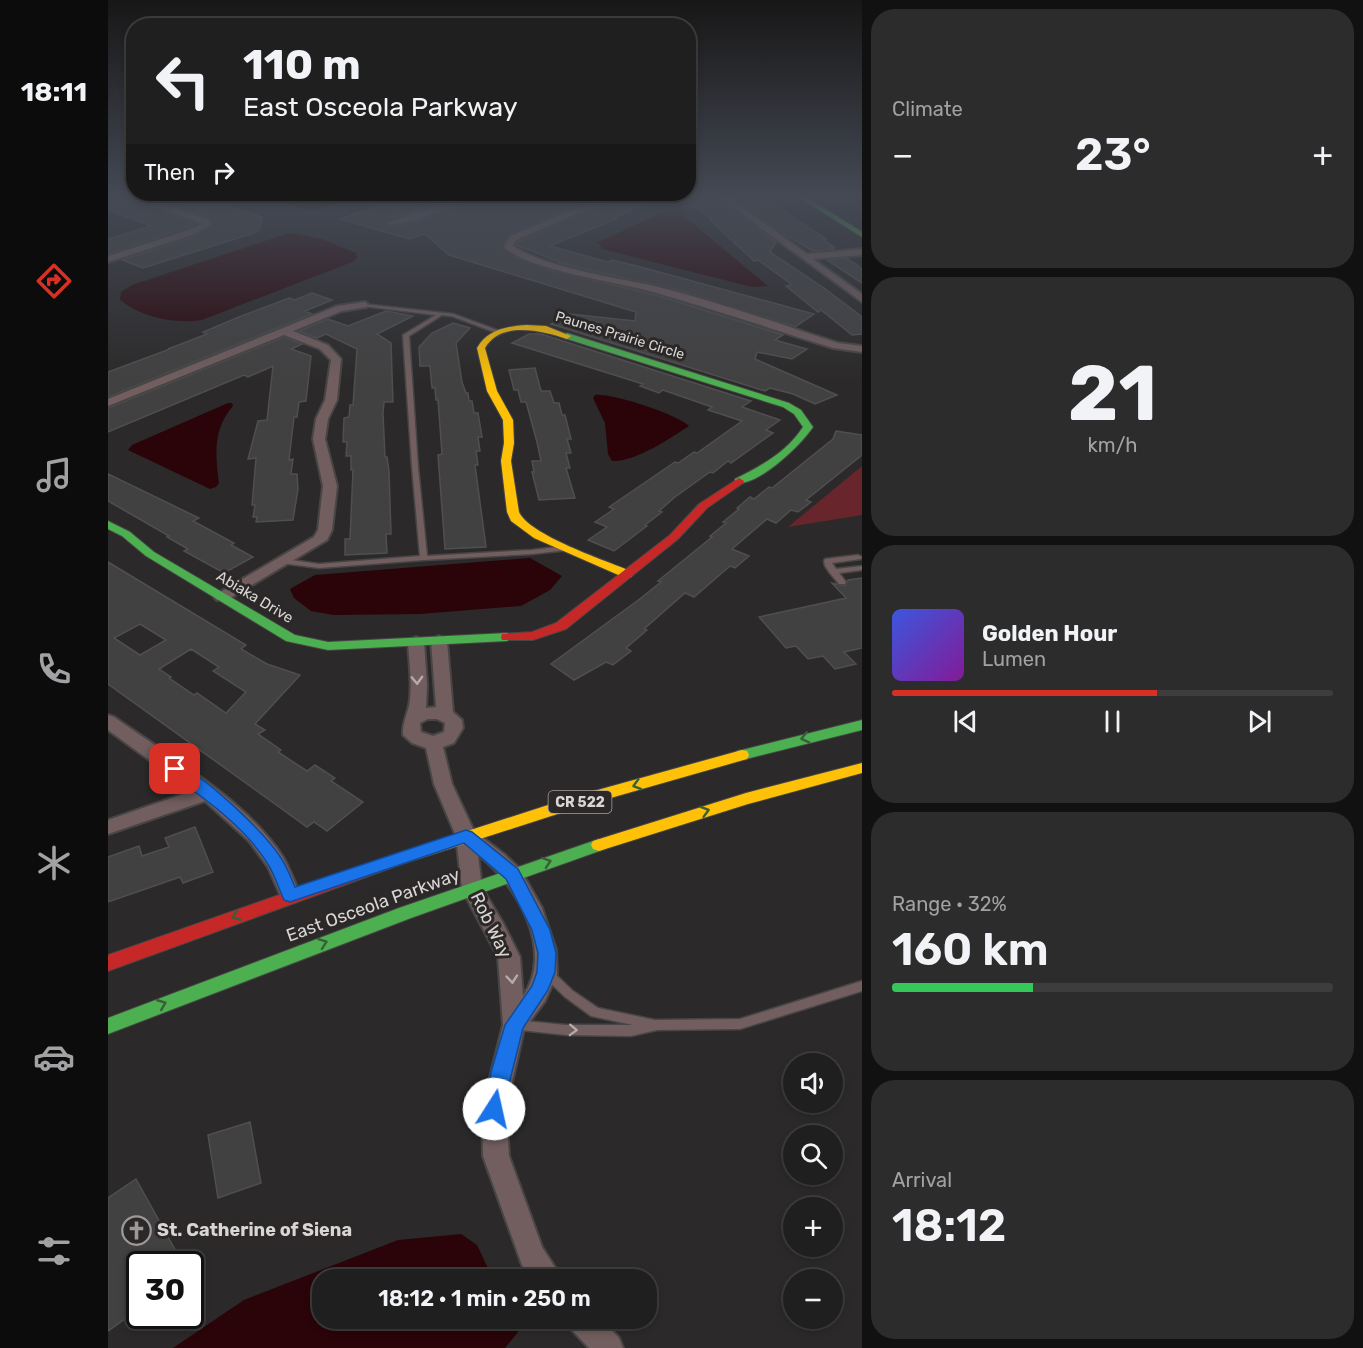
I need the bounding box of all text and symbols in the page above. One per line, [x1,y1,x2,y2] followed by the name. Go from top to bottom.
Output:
[243,40,361,90] text: 110 m
[144,42,222,120] icon: left
[21,76,87,108] text: 18:11
[243,91,518,123] text: East Osceola Parkway
[892,97,963,121] text: Climate
[1075,128,1151,181] text: 23°
[892,135,913,174] text: −
[1312,135,1333,174] text: +
[207,156,240,189] icon: right
[144,159,195,186] text: Then
[33,260,75,302] icon: directions
[553,308,687,363] street label: Paunes Prairie Circle
[1068,347,1157,440] text: 21
[1088,433,1137,457] text: km/h
[33,454,75,496] icon: music
[213,567,297,627] street label: Abiaka Drive
[982,620,1117,647] text: Golden Hour
[982,647,1046,671] text: Lumen
[33,648,75,690] icon: phone
[411,675,424,684] one-way arrow
[949,705,982,738] icon: previous
[1096,705,1129,738] icon: pause
[1243,705,1276,738] icon: next
[800,731,810,744] one-way arrow
[149,743,200,794] pin
[158,752,191,785] icon: arrive
[632,778,643,790] one-way arrow
[548,791,612,813] road number: CR 522
[700,806,710,819] one-way arrow
[33,842,75,884] icon: climate
[541,857,552,870] one-way arrow
[283,863,463,947] street label: East Osceola Parkway
[466,888,516,962] street label: Rob Way
[892,892,1007,916] text: Range · 32%
[231,908,241,921] one-way arrow
[892,923,1049,976] text: 160 km
[317,938,328,950] one-way arrow
[505,975,518,984] one-way arrow
[156,999,167,1011] one-way arrow
[568,1024,577,1036] one-way arrow
[33,1036,75,1078] icon: car
[783,1053,843,1329] map controls
[783,1053,843,1113] button: sound
[462,1077,526,1141] position arrow
[783,1125,843,1185] button: search
[892,1168,952,1192] text: Arrival
[783,1197,843,1257] button: +
[892,1199,1006,1252] text: 18:12
[120,1214,152,1246] church icon: St. Catherine of Siena
[157,1219,352,1241] place label: St. Catherine of Siena
[33,1230,75,1272] icon: filters
[126,1251,204,1329] speed limit sign: 30
[783,1269,843,1329] button: −
[378,1285,591,1312] text: 18:12 · 1 min · 250 m

